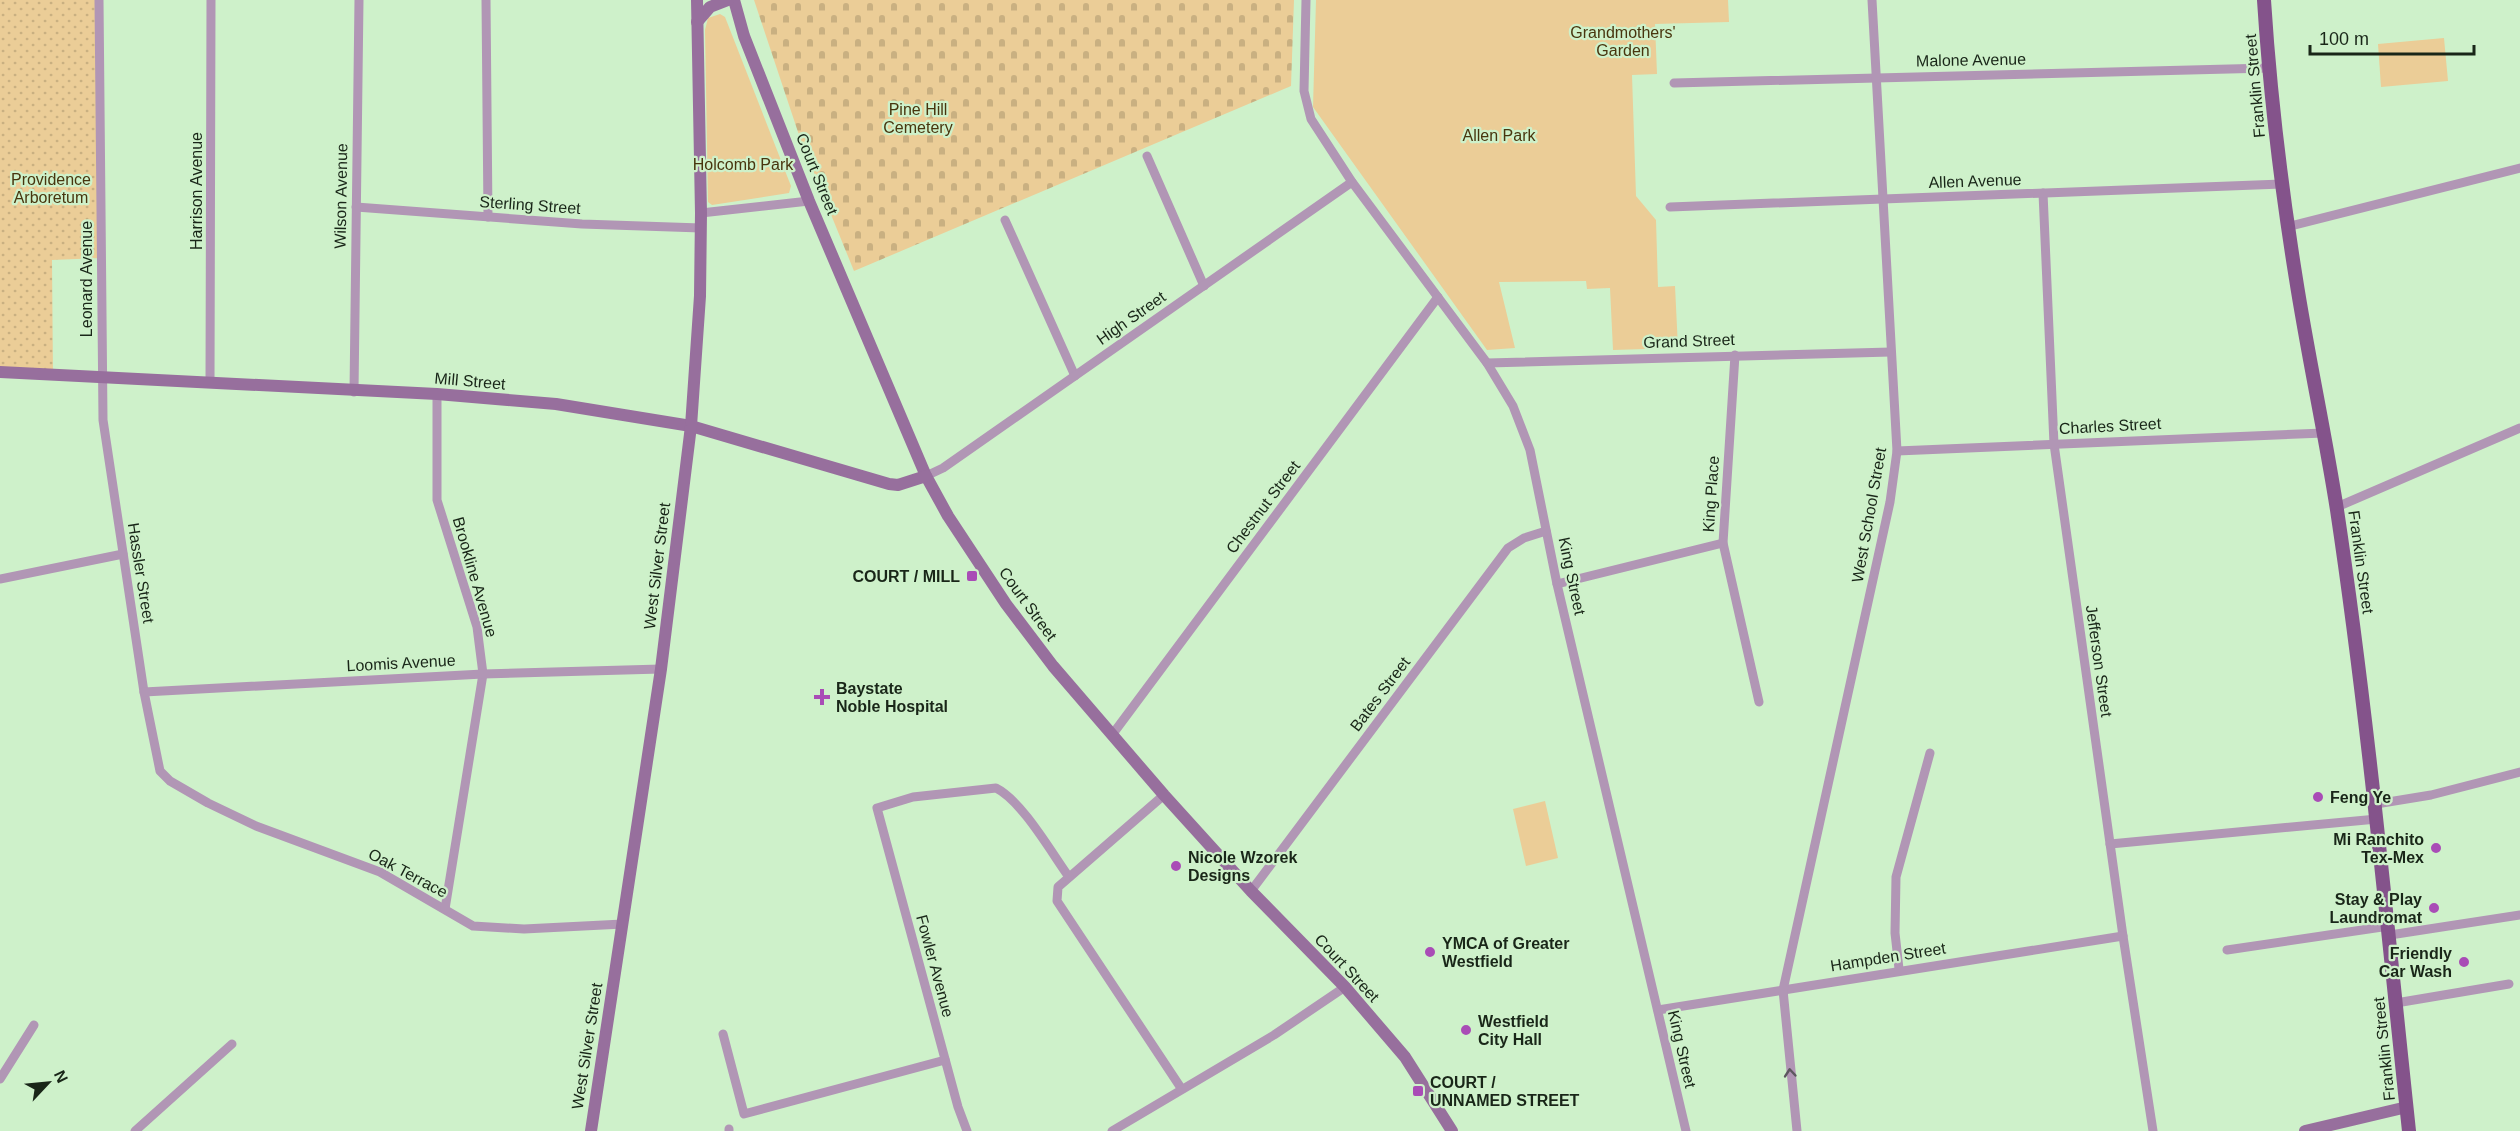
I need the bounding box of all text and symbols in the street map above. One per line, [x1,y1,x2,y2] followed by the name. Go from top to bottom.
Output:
[2310,18,2474,56] scale bar
[1570,24,1676,59] park label: Grandmothers' Garden
[2319,29,2369,49] text: 100 m
[2242,33,2268,139] street label: Franklin Street
[1916,51,2026,69] street label: Malone Avenue
[883,101,953,136] park label: Pine Hill Cemetery
[1463,127,1536,144] park label: Allen Park
[793,131,841,218] street label: Court Street
[188,132,205,250] street label: Harrison Avenue
[332,143,350,249] street label: Wilson Avenue
[693,156,794,173] park label: Holcomb Park
[11,171,91,206] park label: Providence Arboretum
[1928,171,2022,191] street label: Allen Avenue
[479,193,582,217] street label: Sterling Street
[78,221,95,337] street label: Leonard Avenue
[1093,288,1169,348] street label: High Street
[1643,331,1736,351] street label: Grand Street
[434,369,507,393] street label: Mill Street
[2058,415,2162,437] street label: Charles Street
[1849,446,1889,584] street label: West School Street
[1700,455,1722,533] street label: King Place
[1223,457,1304,557] street label: Chestnut Street
[641,501,673,630] street label: West Silver Street
[2345,509,2377,615] street label: Franklin Street
[450,515,500,639] street label: Brookline Avenue
[125,522,157,625] street label: Hassler Street
[1555,536,1589,617] street label: King Street
[996,564,1061,644] street label: Court Street
[852,568,960,585] place label: COURT / MILL
[965,569,979,583] marker: COURT / MILL
[2083,604,2115,719] street label: Jefferson Street
[346,652,456,674] street label: Loomis Avenue
[1347,653,1414,734] street label: Bates Street
[836,680,948,715] place label: Baystate Noble Hospital
[813,688,831,706] marker: Baystate Noble Hospital
[2330,789,2391,806] place label: Feng Ye
[2311,790,2325,804] marker: Feng Ye
[2333,831,2424,866] place label: Mi Ranchito Tex-Mex
[2429,841,2443,855] marker: Mi Ranchito Tex-Mex
[366,845,450,901] street label: Oak Terrace
[1188,849,1297,884] place label: Nicole Wzorek Designs
[1169,859,1183,873] marker: Nicole Wzorek Designs
[2330,891,2423,926] place label: Stay & Play Laundromat
[2427,901,2441,915] marker: Stay & Play Laundromat
[913,913,957,1019] street label: Fowler Avenue
[1311,931,1383,1006] street label: Court Street
[1442,935,1569,970] place label: YMCA of Greater Westfield
[1829,939,1947,975] street label: Hampden Street
[1423,945,1437,959] marker: YMCA of Greater Westfield
[2379,945,2452,980] place label: Friendly Car Wash
[2457,955,2471,969] marker: Friendly Car Wash
[569,981,605,1110] street label: West Silver Street
[2370,996,2398,1102] street label: Franklin Street
[1665,1009,1699,1090] street label: King Street
[1478,1013,1549,1048] place label: Westfield City Hall
[1459,1023,1473,1037] marker: Westfield City Hall
[18,1053,78,1113] north arrow
[51,1068,71,1086] text: N
[1784,1068,1797,1077] one-way arrow
[1430,1074,1580,1109] place label: COURT / UNNAMED STREET
[1411,1084,1425,1098] marker: COURT / UNNAMED STREET

